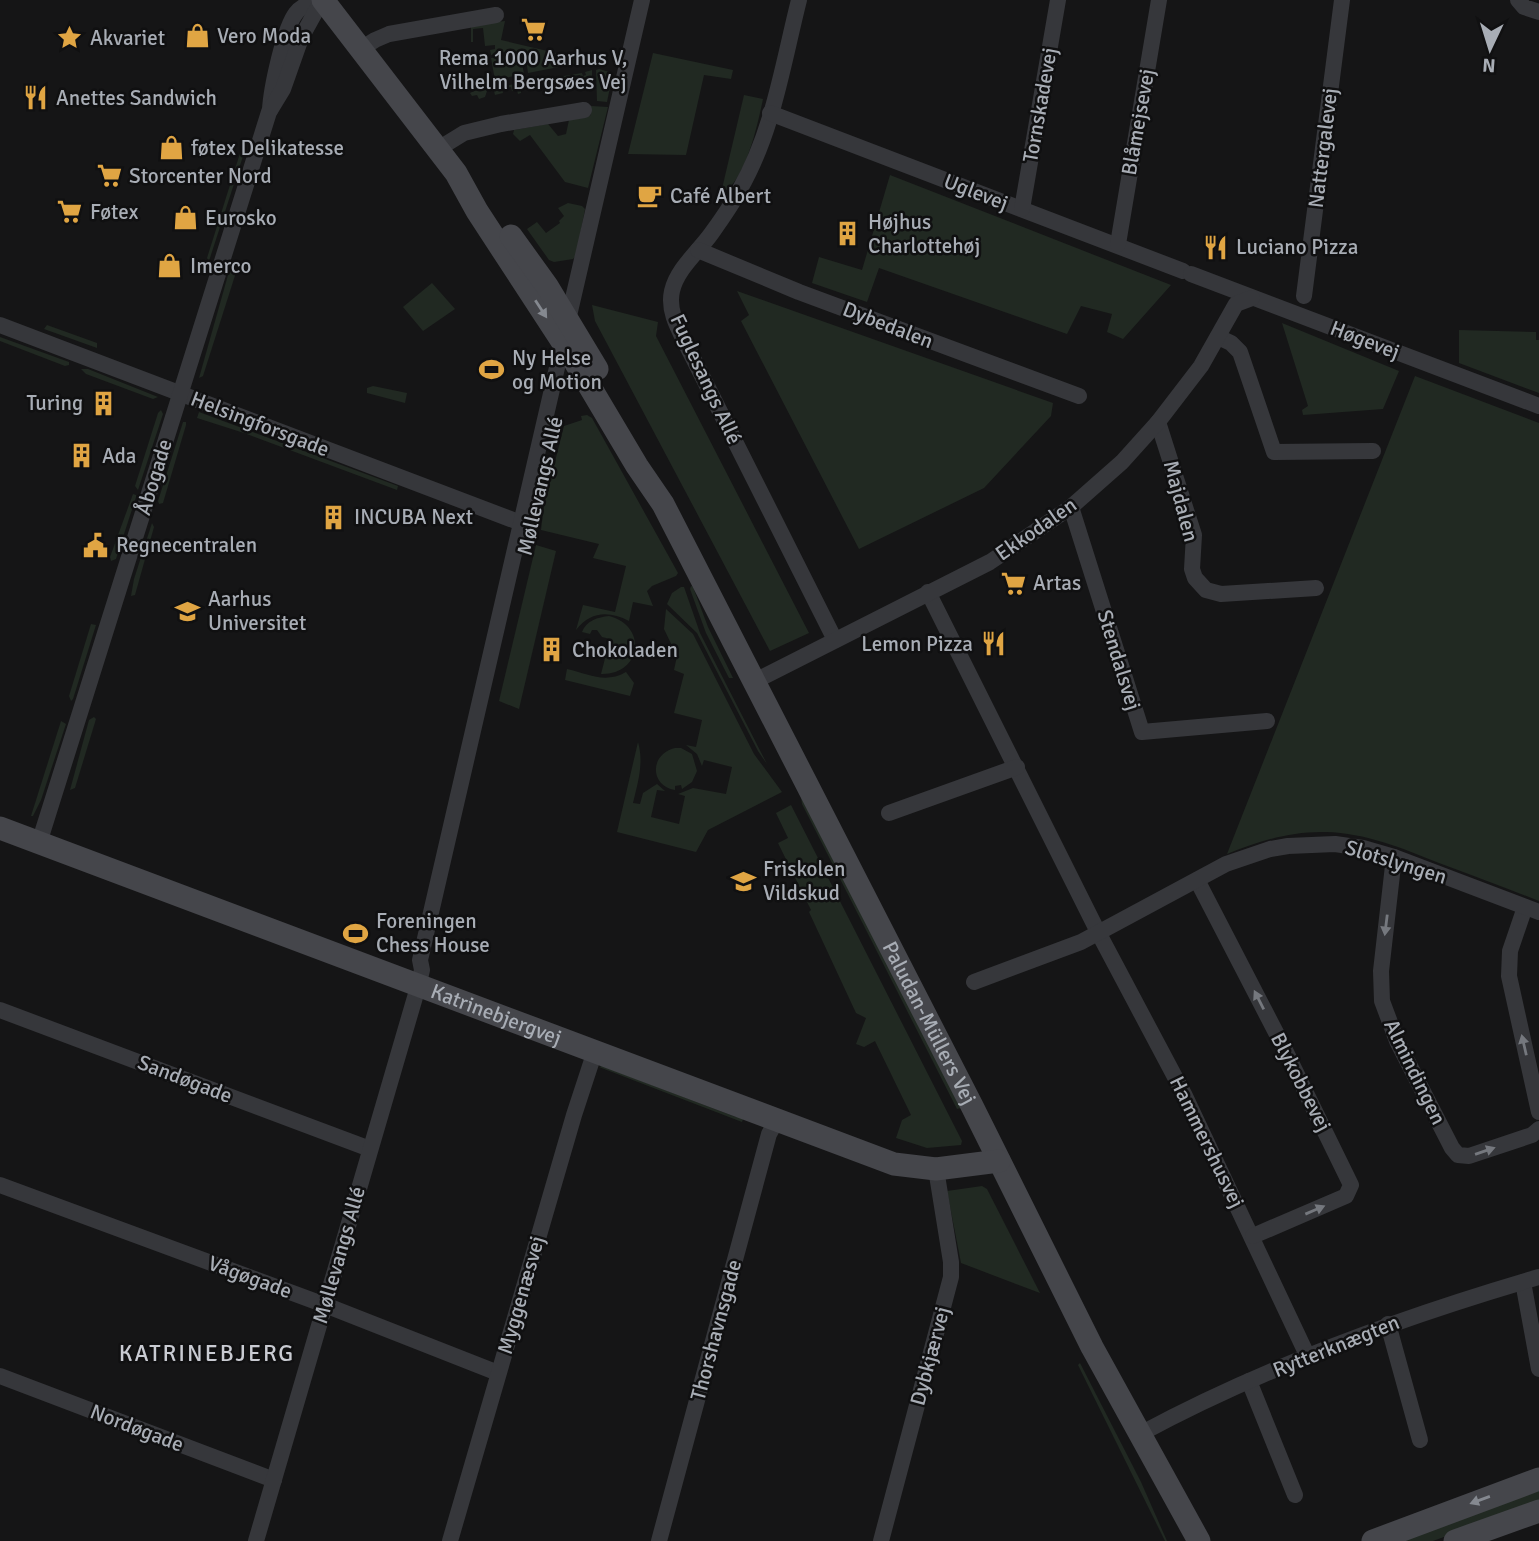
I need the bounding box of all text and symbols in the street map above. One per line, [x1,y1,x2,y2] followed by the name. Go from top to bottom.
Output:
[1455,14,1525,84] north arrow
[519,15,547,43] supermarket icon: Rema 1000 Aarhus V, Vilhelm Bergsøes Vej
[183,22,211,50] shop icon: Vero Moda
[217,23,311,49] place label: Vero Moda
[56,24,84,52] place icon: Akvariet
[90,25,165,51] place label: Akvariet
[439,45,627,95] place label: Rema 1000 Aarhus V, Vilhelm Bergsøes Vej
[1017,46,1063,164] street label: Tornskadevej
[1481,53,1496,77] text: N
[1116,67,1160,177] street label: Blåmejsevej
[22,84,50,112] restaurant icon: Anettes Sandwich
[56,85,217,111] place label: Anettes Sandwich
[1303,86,1343,210] street label: Nattergalevej
[157,134,185,162] shop icon: føtex Delikatesse
[191,135,344,161] place label: føtex Delikatesse
[95,162,123,190] supermarket icon: Storcenter Nord
[129,163,272,189] place label: Storcenter Nord
[940,168,1012,216] street label: Uglevej
[636,182,664,210] cafe icon: Café Albert
[670,183,771,209] place label: Café Albert
[56,198,84,226] supermarket icon: Føtex
[90,199,139,225] place label: Føtex
[171,204,199,232] shop icon: Eurosko
[205,205,277,231] place label: Eurosko
[868,209,980,259] place label: Højhus Charlottehøj
[834,220,862,248] building icon: Højhus Charlottehøj
[1202,233,1230,261] restaurant icon: Luciano Pizza
[1236,234,1358,260] place label: Luciano Pizza
[156,252,184,280] shop icon: Imerco
[190,253,251,279] place label: Imerco
[839,296,937,354] street label: Dybedalen
[535,299,548,319] one-way arrow
[664,310,748,448] street label: Fuglesangs Allé
[1327,315,1403,365] street label: Høgevej
[512,345,602,395] place label: Ny Helse og Motion
[478,356,506,384] sports icon: Ny Helse og Motion
[187,386,333,462] street label: Helsingforsgade
[89,389,117,417] building icon: Turing
[27,390,83,416] place label: Turing
[511,414,569,558] street label: Møllevangs Allé
[129,436,178,518] street label: Åbogade
[68,442,96,470] building icon: Ada
[102,443,136,469] place label: Ada
[1158,457,1204,545] street label: Majdalen
[990,492,1082,566] street label: Ekkodalen
[320,503,348,531] building icon: INCUBA Next
[354,504,473,530] place label: INCUBA Next
[82,531,110,559] public building icon: Regnecentralen
[116,532,257,558] place label: Regnecentralen
[999,569,1027,597] supermarket icon: Artas
[1033,570,1081,596] place label: Artas
[208,586,306,636] place label: Aarhus Universitet
[174,597,202,625] school or university icon: Aarhus Universitet
[1091,607,1147,713] street label: Stendalsvej
[979,630,1007,658] restaurant icon: Lemon Pizza
[861,631,973,657] place label: Lemon Pizza
[538,636,566,664] building icon: Chokoladen
[572,637,678,663] place label: Chokoladen
[1342,834,1450,890] street label: Slotslyngen
[763,856,845,906] place label: Friskolen Vildskud
[729,867,757,895] school or university icon: Friskolen Vildskud
[376,908,490,958] place label: Foreningen Chess House
[1380,914,1391,936] one-way arrow
[342,919,370,947] sports icon: Foreningen Chess House
[877,937,982,1109] street label: Paludan-Müllers Vej
[427,978,565,1051] street label: Katrinebjergvej
[1253,990,1265,1010] one-way arrow
[1378,1015,1452,1129] street label: Almindingen
[1265,1028,1337,1136] street label: Blykobbevej
[1518,1034,1529,1056] one-way arrow
[134,1049,236,1109] street label: Sandøgade
[1164,1072,1250,1212] street label: Hammershusvej
[1475,1145,1496,1156] one-way arrow
[307,1183,371,1327] street label: Møllevangs Allé
[1305,1204,1326,1215] one-way arrow
[492,1233,550,1357] street label: Myggenæsvej
[205,1250,295,1304] street label: Vågøgade
[685,1257,747,1403] street label: Thorshavnsgade
[904,1304,956,1408] street label: Dybkjærvej
[1269,1309,1403,1383] street label: Rytterknægten
[119,1339,295,1368] district label: KATRINEBJERG
[87,1398,187,1458] street label: Nordøgade
[1469,1495,1490,1506] one-way arrow

